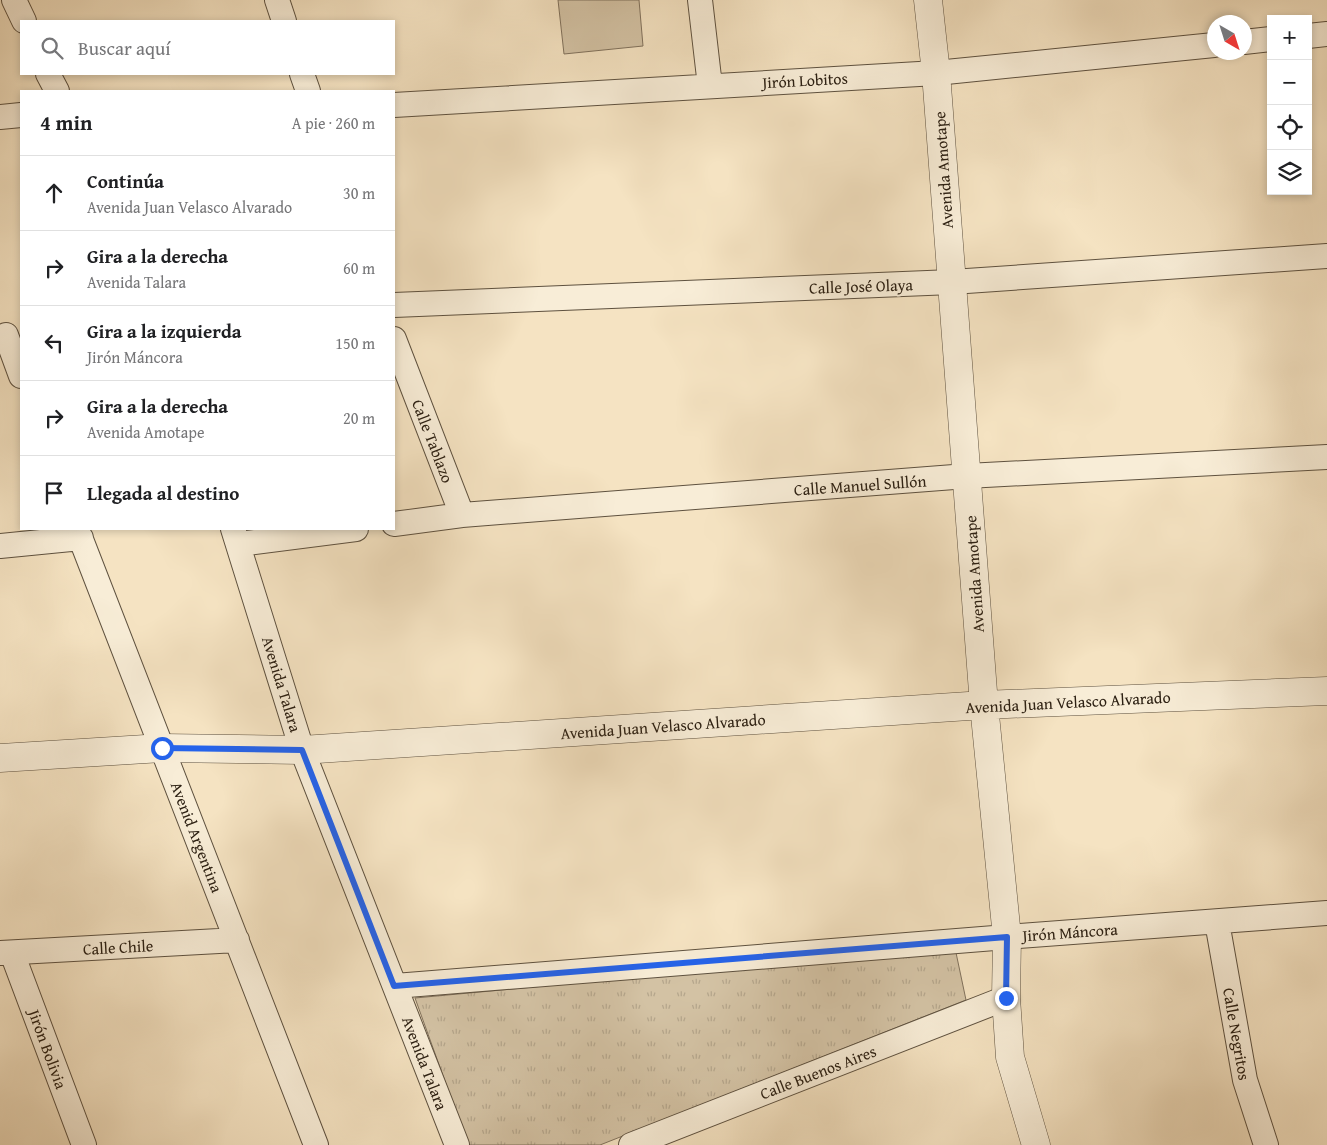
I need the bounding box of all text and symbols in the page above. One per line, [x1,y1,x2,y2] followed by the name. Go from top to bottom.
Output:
[1207,15,1252,60] north arrow
[1267,15,1312,195] map controls
[1267,15,1312,60] button: +
[20,20,395,75] search box
[38,34,66,62] icon: search
[78,34,171,62] text: Buscar aquí
[1267,60,1312,105] button: −
[760,66,848,94] street label: Jirón Lobitos
[1267,105,1312,150] button: locate
[40,107,92,138] text: 4 min
[292,111,375,135] text: A pie · 260 m
[927,111,959,229] street label: Avenida Amotape
[1267,150,1312,195] button: layers
[87,167,164,195] text: Continúa
[40,179,68,207] icon: ahead
[343,181,375,205] text: 30 m
[87,195,292,219] text: Avenida Juan Velasco Alvarado
[87,242,228,270] text: Gira a la derecha
[40,254,68,282] icon: right
[343,256,375,280] text: 60 m
[87,270,186,294] text: Avenida Talara
[809,272,914,300] street label: Calle José Olaya
[87,317,242,345] text: Gira a la izquierda
[40,329,68,357] icon: left
[335,331,375,355] text: 150 m
[87,345,183,369] text: Jirón Máncora
[87,392,228,420] text: Gira a la derecha
[406,396,460,486] street label: Calle Tablazo
[40,404,68,432] icon: right
[343,406,375,430] text: 20 m
[87,420,204,444] text: Avenida Amotape
[793,468,927,502] street label: Calle Manuel Sullón
[40,479,68,507] icon: arrive
[87,479,239,507] text: Llegada al destino
[958,515,990,633] street label: Avenida Amotape
[256,633,308,735] street label: Avenida Talara
[965,685,1171,719] street label: Avenida Juan Velasco Alvarado
[560,707,766,745] street label: Avenida Juan Velasco Alvarado
[151,737,174,760] route start
[165,778,229,896] street label: Avenid Argentina
[1019,917,1119,947] street label: Jirón Máncora
[82,933,154,961] street label: Calle Chile
[1217,986,1257,1082] street label: Calle Negritos
[995,987,1018,1010] route end
[22,1004,74,1093] street label: Jirón Bolivia
[396,1012,454,1114] street label: Avenida Talara
[756,1039,880,1105] street label: Calle Buenos Aires

